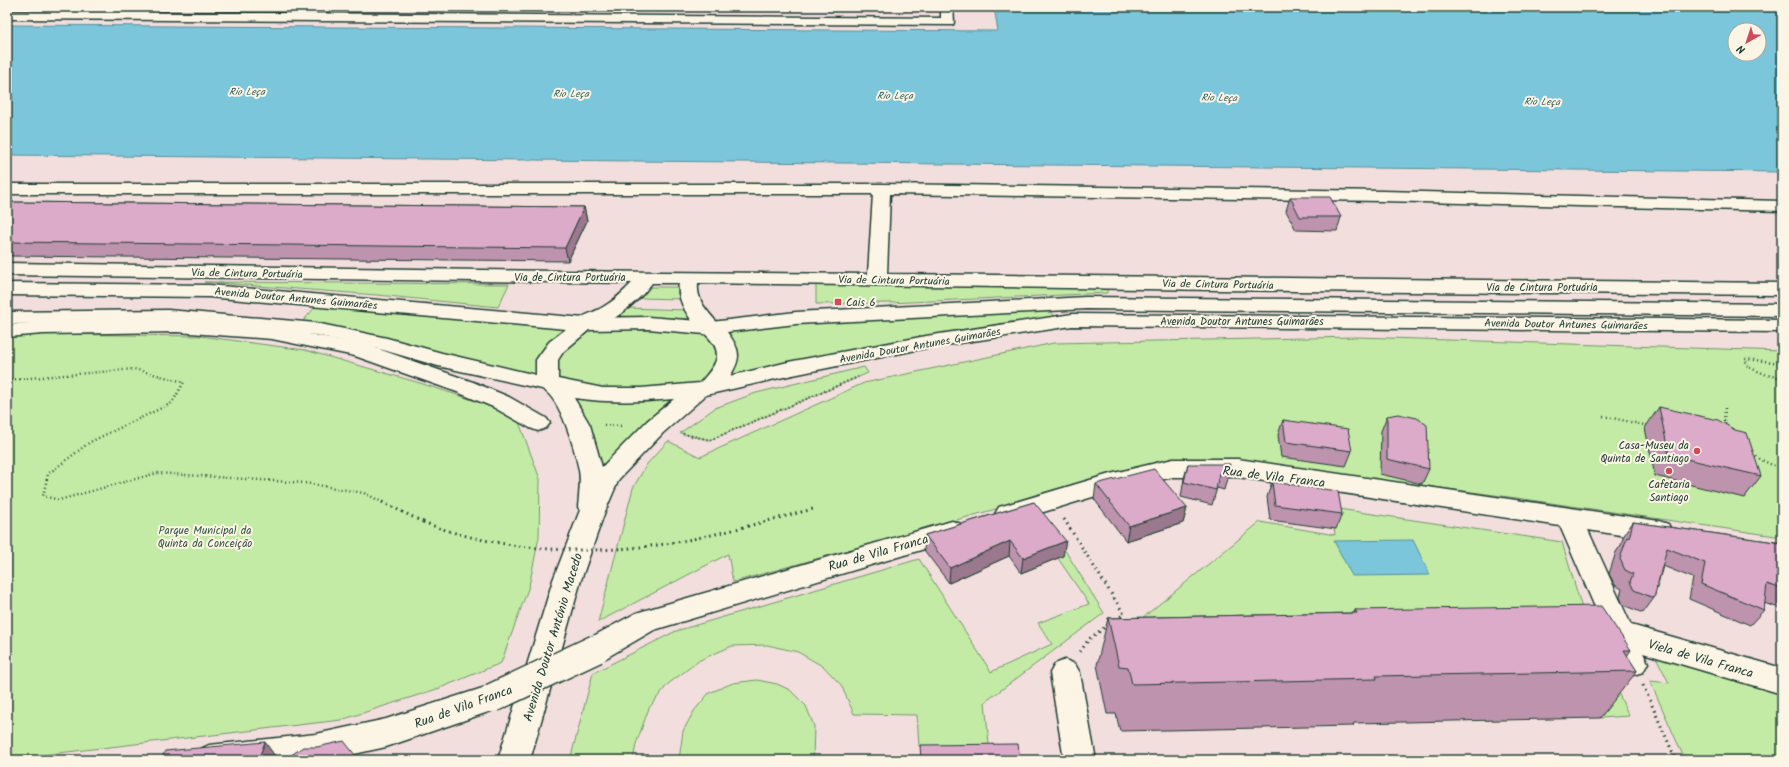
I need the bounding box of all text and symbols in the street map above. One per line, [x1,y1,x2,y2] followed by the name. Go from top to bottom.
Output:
[1727,22,1767,62] north arrow
[1733,40,1750,58] text: N
[229,84,266,100] water label: Rio Leça
[553,86,590,102] water label: Rio Leça
[877,88,914,104] water label: Rio Leça
[1201,90,1238,106] water label: Rio Leça
[1524,94,1561,110] water label: Rio Leça
[191,264,303,284] street label: Via de Cintura Portuária
[514,269,626,287] street label: Via de Cintura Portuária
[838,271,950,291] street label: Via de Cintura Portuária
[1162,275,1274,295] street label: Via de Cintura Portuária
[1486,279,1598,297] street label: Via de Cintura Portuária
[214,283,378,315] street label: Avenida Doutor Antunes Guimarães
[846,294,876,312] place label: Cais 6
[833,297,843,307] marker: Cais 6
[1160,313,1324,331] street label: Avenida Doutor Antunes Guimarães
[1484,315,1648,335] street label: Avenida Doutor Antunes Guimarães
[838,323,1003,369] street label: Avenida Doutor Antunes Guimarães
[1600,437,1689,468] place label: Casa-Museu da Quinta de Santiago
[1692,446,1702,456] marker: Casa-Museu da Quinta de Santiago
[1221,461,1326,494] street label: Rua de Vila Franca
[1664,466,1674,476] marker: Cafetaria Santiago
[1648,476,1690,507] place label: Cafetaria Santiago
[158,522,252,553] park label: Parque Municipal da Quinta da Conceição
[826,529,931,578] street label: Rua de Vila Franca
[518,550,589,724] street label: Avenida Doutor António Macedo
[1646,634,1756,684] street label: Viela de Vila Franca
[411,680,516,735] street label: Rua de Vila Franca

